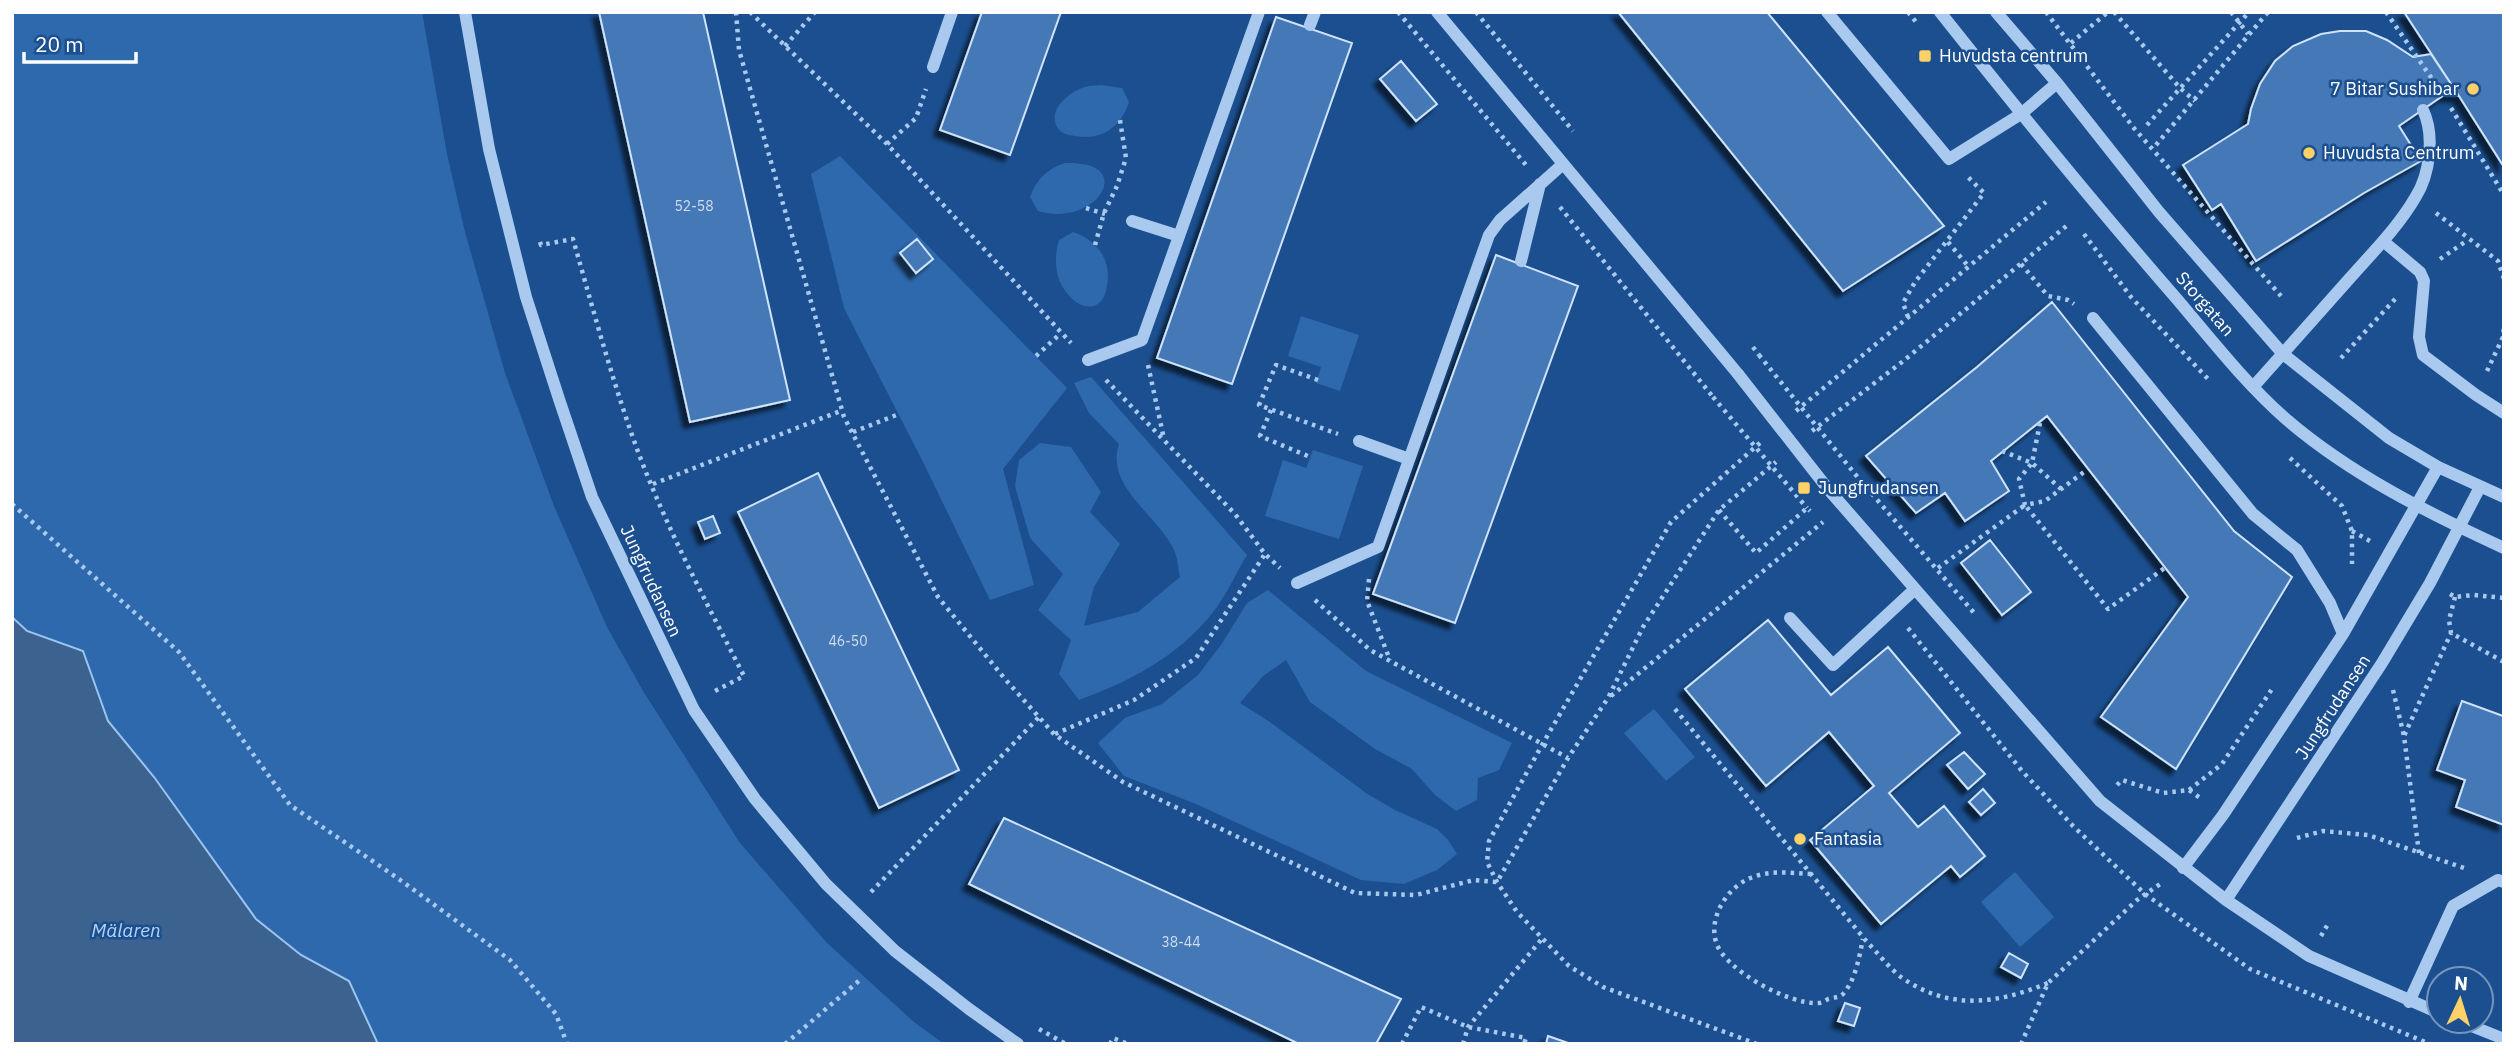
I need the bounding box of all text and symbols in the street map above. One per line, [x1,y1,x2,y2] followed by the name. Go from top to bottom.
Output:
[24,21,136,65] scale bar
[35,30,84,58] text: 20 m
[1939,44,2088,67] place label: Huvudsta centrum
[1917,48,1933,64] marker: Huvudsta centrum
[2330,77,2459,100] place label: 7 Bitar Sushibar
[2465,81,2481,97] marker: 7 Bitar Sushibar
[2323,141,2474,164] place label: Huvudsta Centrum
[2301,145,2317,161] marker: Huvudsta Centrum
[674,197,714,215] house number: 52-58
[2171,267,2240,341] street label: Storgatan
[1818,476,1939,499] place label: Jungfrudansen
[1796,480,1812,496] marker: Jungfrudansen
[615,521,687,640] street label: Jungfrudansen
[828,632,868,650] house number: 46-50
[2290,650,2375,764] street label: Jungfrudansen
[1814,827,1882,850] place label: Fantasia
[1792,831,1808,847] marker: Fantasia
[91,918,161,942] water label: Mälaren
[1161,933,1201,951] house number: 38-44
[2425,965,2495,1035] north arrow
[2453,971,2469,995] text: N

